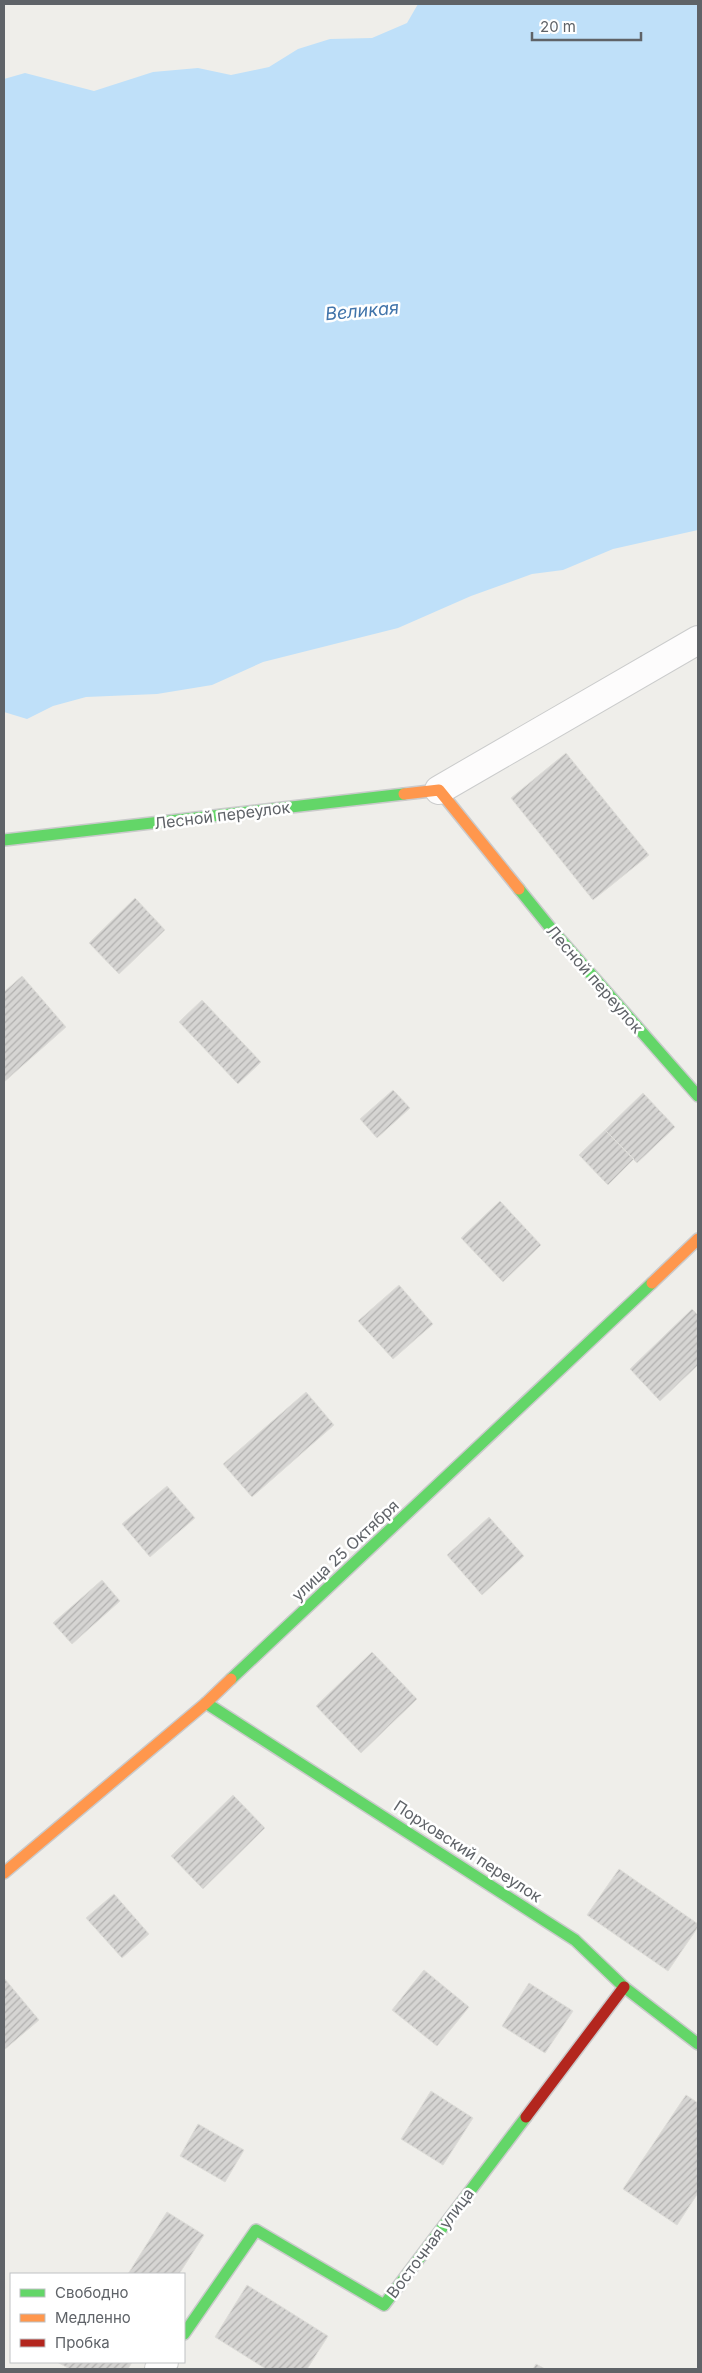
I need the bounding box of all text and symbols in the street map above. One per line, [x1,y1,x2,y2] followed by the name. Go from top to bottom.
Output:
[532,10,641,42] scale bar
[540,17,576,36] text: 20 m
[324,297,400,324] water label: Великая
[153,797,291,833] street label: Лесной переулок
[543,921,648,1037] street label: Лесной переулок
[287,1495,403,1605] street label: улица 25 Октября
[390,1796,546,1907] street label: Порховский переулок
[382,2184,478,2302] street label: Восточная улица
[10,2273,185,2363] legend
[55,2283,129,2302] text: Свободно
[55,2308,131,2327] text: Медленно
[55,2333,110,2352] text: Пробка

